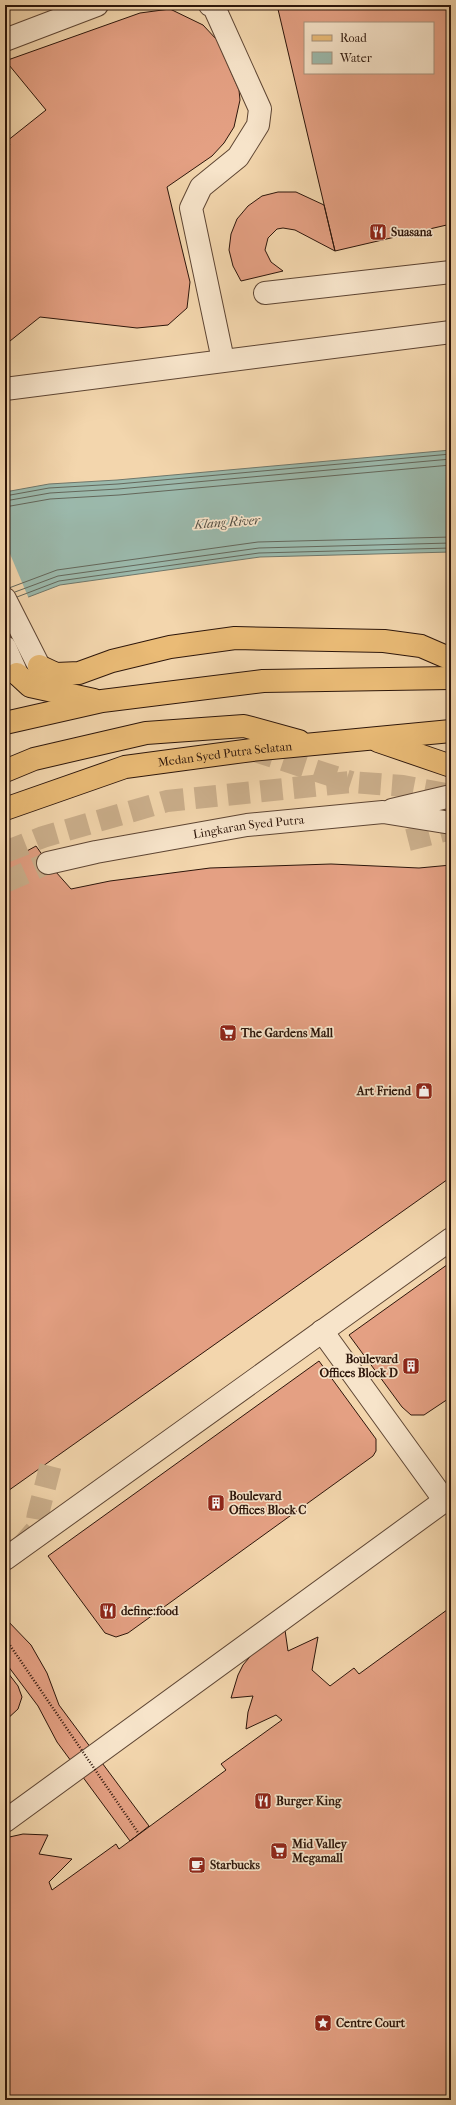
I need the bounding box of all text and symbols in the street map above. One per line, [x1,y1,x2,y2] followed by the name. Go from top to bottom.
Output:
[304,22,434,74] legend
[340,31,367,45] text: Road
[339,51,373,65] text: Water
[368,222,388,242] restaurant icon: Suasana
[391,225,432,239] place label: Suasana
[193,512,262,532] water label: Klang River
[157,739,293,770] street label: Medan Syed Putra Selatan
[192,813,305,842] street label: Lingkaran Syed Putra
[218,1023,238,1043] supermarket icon: The Gardens Mall
[240,1026,334,1040] place label: The Gardens Mall
[414,1081,434,1101] shop icon: Art Friend
[356,1084,411,1098] place label: Art Friend
[319,1352,398,1380] place label: Boulevard Offices Block D
[401,1356,421,1376] building icon: Boulevard Offices Block D
[229,1489,306,1517] place label: Boulevard Offices Block C
[206,1493,226,1513] building icon: Boulevard Offices Block C
[98,1601,118,1621] restaurant icon: define:food
[121,1604,179,1618] place label: define:food
[253,1791,273,1811] restaurant icon: Burger King
[276,1794,342,1809] place label: Burger King
[291,1837,347,1866] place label: Mid Valley Megamall
[269,1841,289,1861] supermarket icon: Mid Valley Megamall
[187,1855,207,1875] cafe icon: Starbucks
[210,1858,260,1872] place label: Starbucks
[313,2013,333,2033] place icon: Centre Court
[336,2016,406,2030] place label: Centre Court

